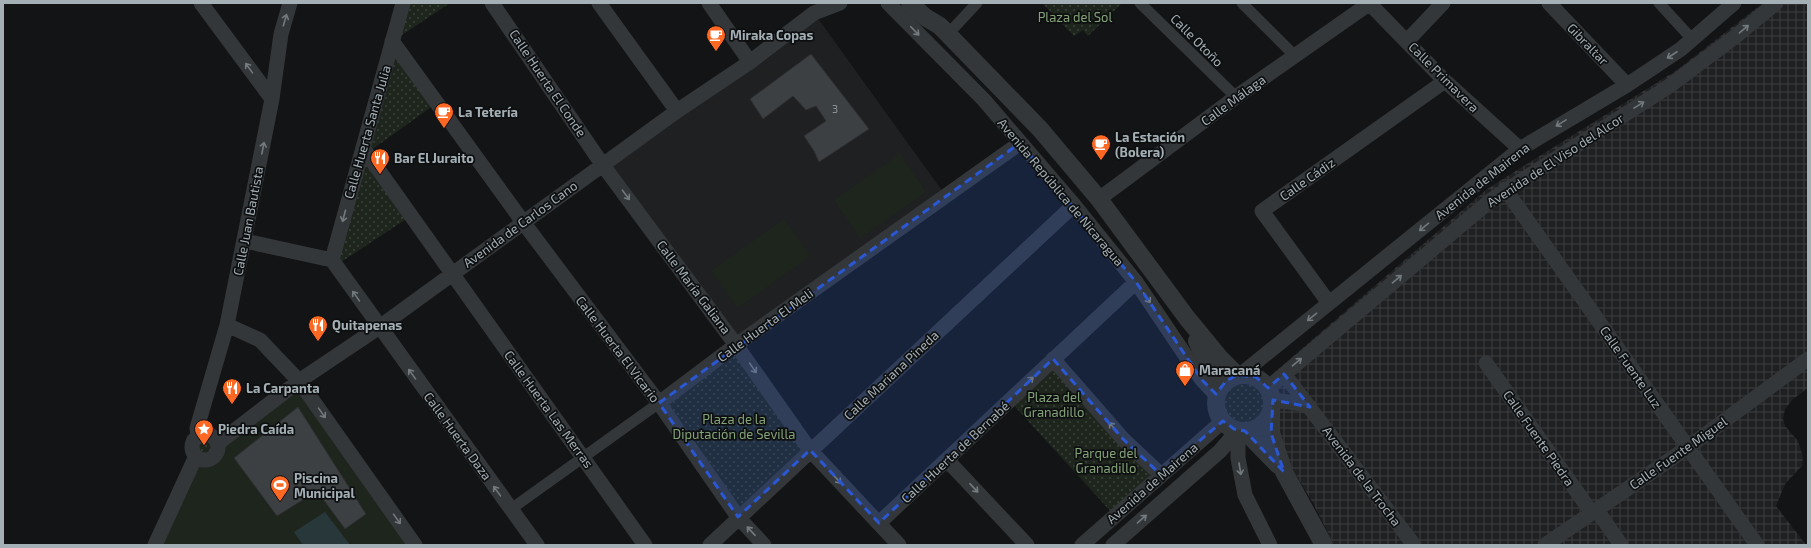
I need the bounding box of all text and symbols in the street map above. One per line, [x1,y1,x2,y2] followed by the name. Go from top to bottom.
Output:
[1038,9,1113,25] park label: Plaza del Sol
[1167,10,1227,70] street label: Calle Otoño
[282,14,289,27] one-way arrow
[1564,20,1612,68] street label: Gibraltar
[705,24,727,52] cafe icon: Miraka Copas
[1739,25,1749,34] one-way arrow
[506,26,590,140] street label: Calle Huerta El Conde
[910,26,920,36] one-way arrow
[730,27,813,43] place label: Miraka Copas
[1405,38,1483,116] street label: Calle Primavera
[1667,51,1678,59] one-way arrow
[245,62,253,73] one-way arrow
[340,63,394,201] street label: Calle Huerta Santa Julia
[1198,71,1268,129] street label: Calle Málaga
[433,101,455,129] cafe icon: La Tetería
[1633,101,1645,109] one-way arrow
[832,102,838,115] house number: 3
[458,104,518,120] place label: La Tetería
[1484,110,1626,210] street label: Avenida de El Viso del Alcor
[994,115,1128,269] street label: Avenida República de Nicaragua
[1555,120,1567,128] one-way arrow
[1115,129,1185,160] place label: La Estación (Bolera)
[1090,133,1112,161] cafe icon: La Estación (Bolera)
[1431,139,1533,223] street label: Avenida de Mairena
[259,142,267,155] one-way arrow
[369,147,391,175] restaurant icon: Bar El Juraito
[394,150,474,166] place label: Bar El Juraito
[1276,154,1338,204] street label: Calle Cádiz
[230,165,266,277] street label: Calle Juan Bautista
[460,177,580,271] street label: Avenida de Carlos Cano
[622,190,630,201] one-way arrow
[340,209,347,222] one-way arrow
[1419,222,1430,231] one-way arrow
[653,237,735,337] street label: Calle María Galiana
[1392,274,1402,283] one-way arrow
[714,285,816,365] street label: Calle Huerta El Meli
[352,291,360,302] one-way arrow
[1143,292,1151,303] one-way arrow
[573,293,663,405] street label: Calle Huerta El Vicario
[1307,313,1318,321] one-way arrow
[307,314,329,342] restaurant icon: Quitapenas
[332,317,402,334] place label: Quitapenas
[1597,323,1665,411] street label: Calle Fuente Luz
[840,327,942,423] street label: Calle Mariana Pineda
[501,347,597,471] street label: Calle Huerta Las Merras
[1292,358,1303,367] one-way arrow
[1174,359,1196,387] shop icon: Maracaná
[749,362,757,373] one-way arrow
[1199,362,1260,378] place label: Maracaná
[408,369,417,380] one-way arrow
[221,377,243,405] restaurant icon: La Carpanta
[1024,377,1035,386] one-way arrow
[246,380,320,396] place label: La Carpanta
[1500,387,1578,489] street label: Calle Fuente Piedra
[421,389,495,483] street label: Calle Huerta Daza
[1024,389,1084,420] park label: Plaza del Granadillo
[898,398,1012,506] street label: Calle Huerta de Bernabé
[317,408,326,419] one-way arrow
[673,411,795,442] park label: Plaza de la Diputación de Sevilla
[1626,413,1730,493] street label: Calle Fuente Miguel
[193,418,215,446] place icon: Piedra Caída
[218,421,294,437] place label: Piedra Caída
[1108,422,1117,433] one-way arrow
[1319,423,1405,529] street label: Avenida de la Trocha
[1103,439,1201,527] street label: Avenida de Mairena
[1075,445,1138,476] park label: Parque del Granadillo
[1236,462,1244,475] one-way arrow
[294,470,355,501] place label: Piscina Municipal
[269,474,291,502] sports icon: Piscina Municipal
[832,474,842,484] one-way arrow
[969,483,978,493] one-way arrow
[493,485,501,496] one-way arrow
[393,514,401,525] one-way arrow
[1137,515,1147,524] one-way arrow
[746,526,756,536] one-way arrow

